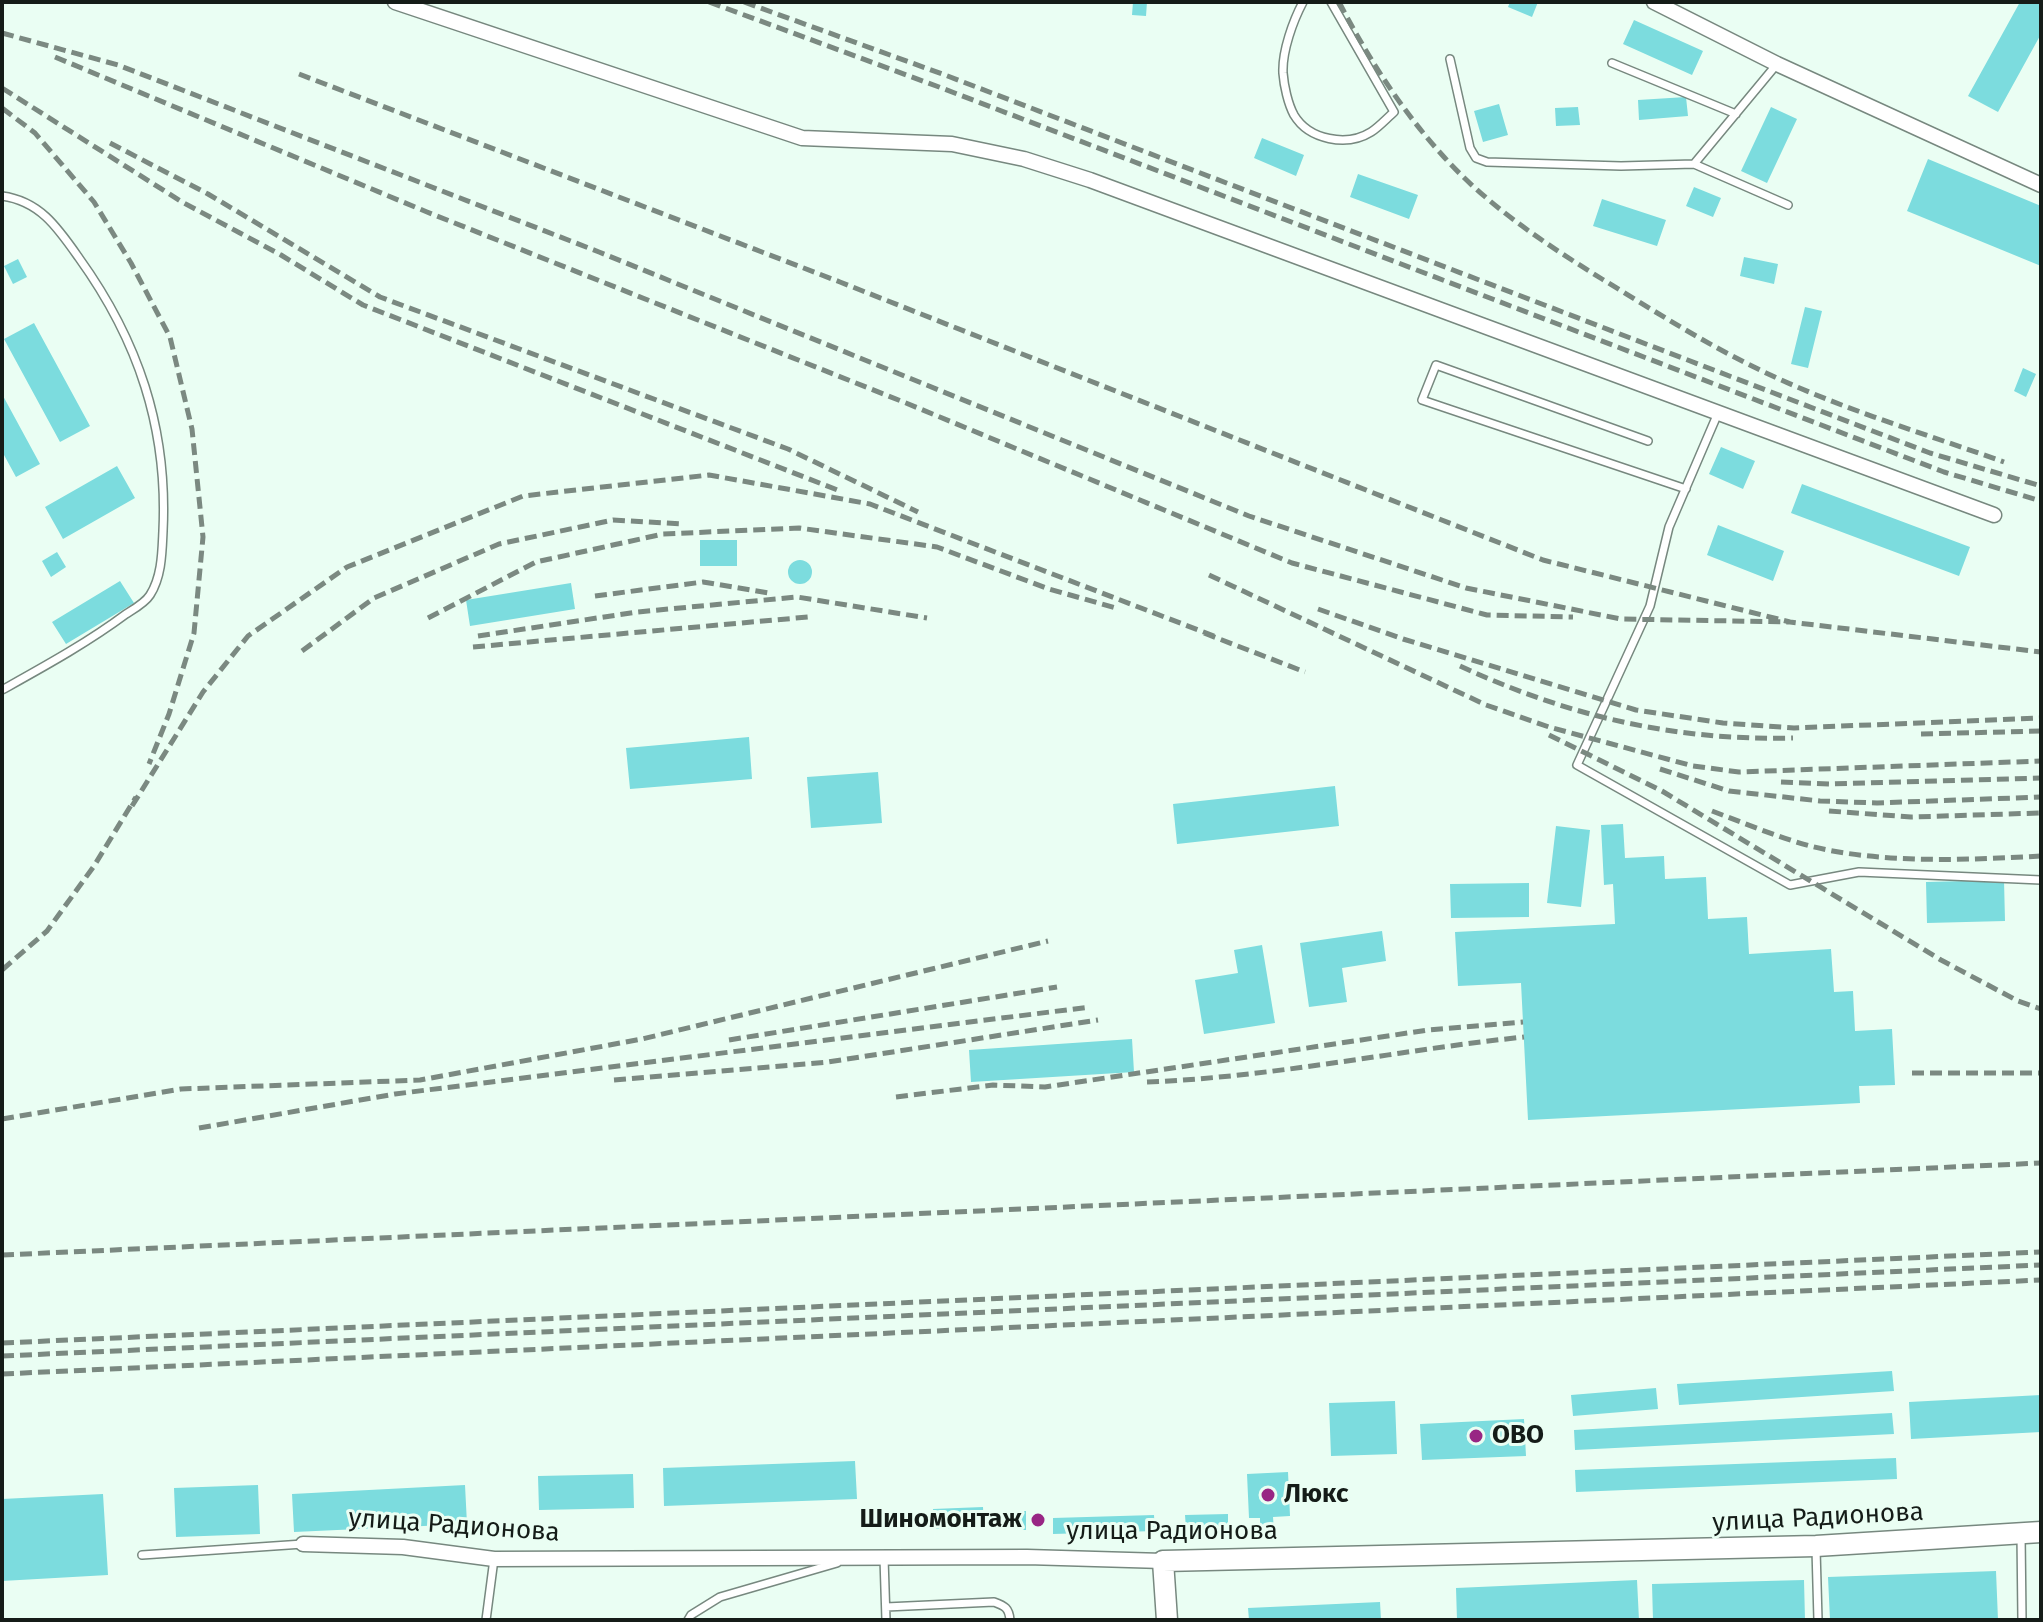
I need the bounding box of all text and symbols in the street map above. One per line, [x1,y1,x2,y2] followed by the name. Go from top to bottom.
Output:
[1492,1420,1544,1452] place label: OBO
[1467,1427,1485,1445] marker: OBO
[1284,1479,1348,1511] place label: Люкс
[1259,1486,1277,1504] marker: Люкс
[1712,1497,1924,1539] street label: улица Радионова
[347,1503,561,1549] street label: улица Радионова
[860,1504,1022,1536] place label: Шиномонтаж
[1029,1511,1047,1529] marker: Шиномонтаж
[1066,1516,1278,1548] street label: улица Радионова

